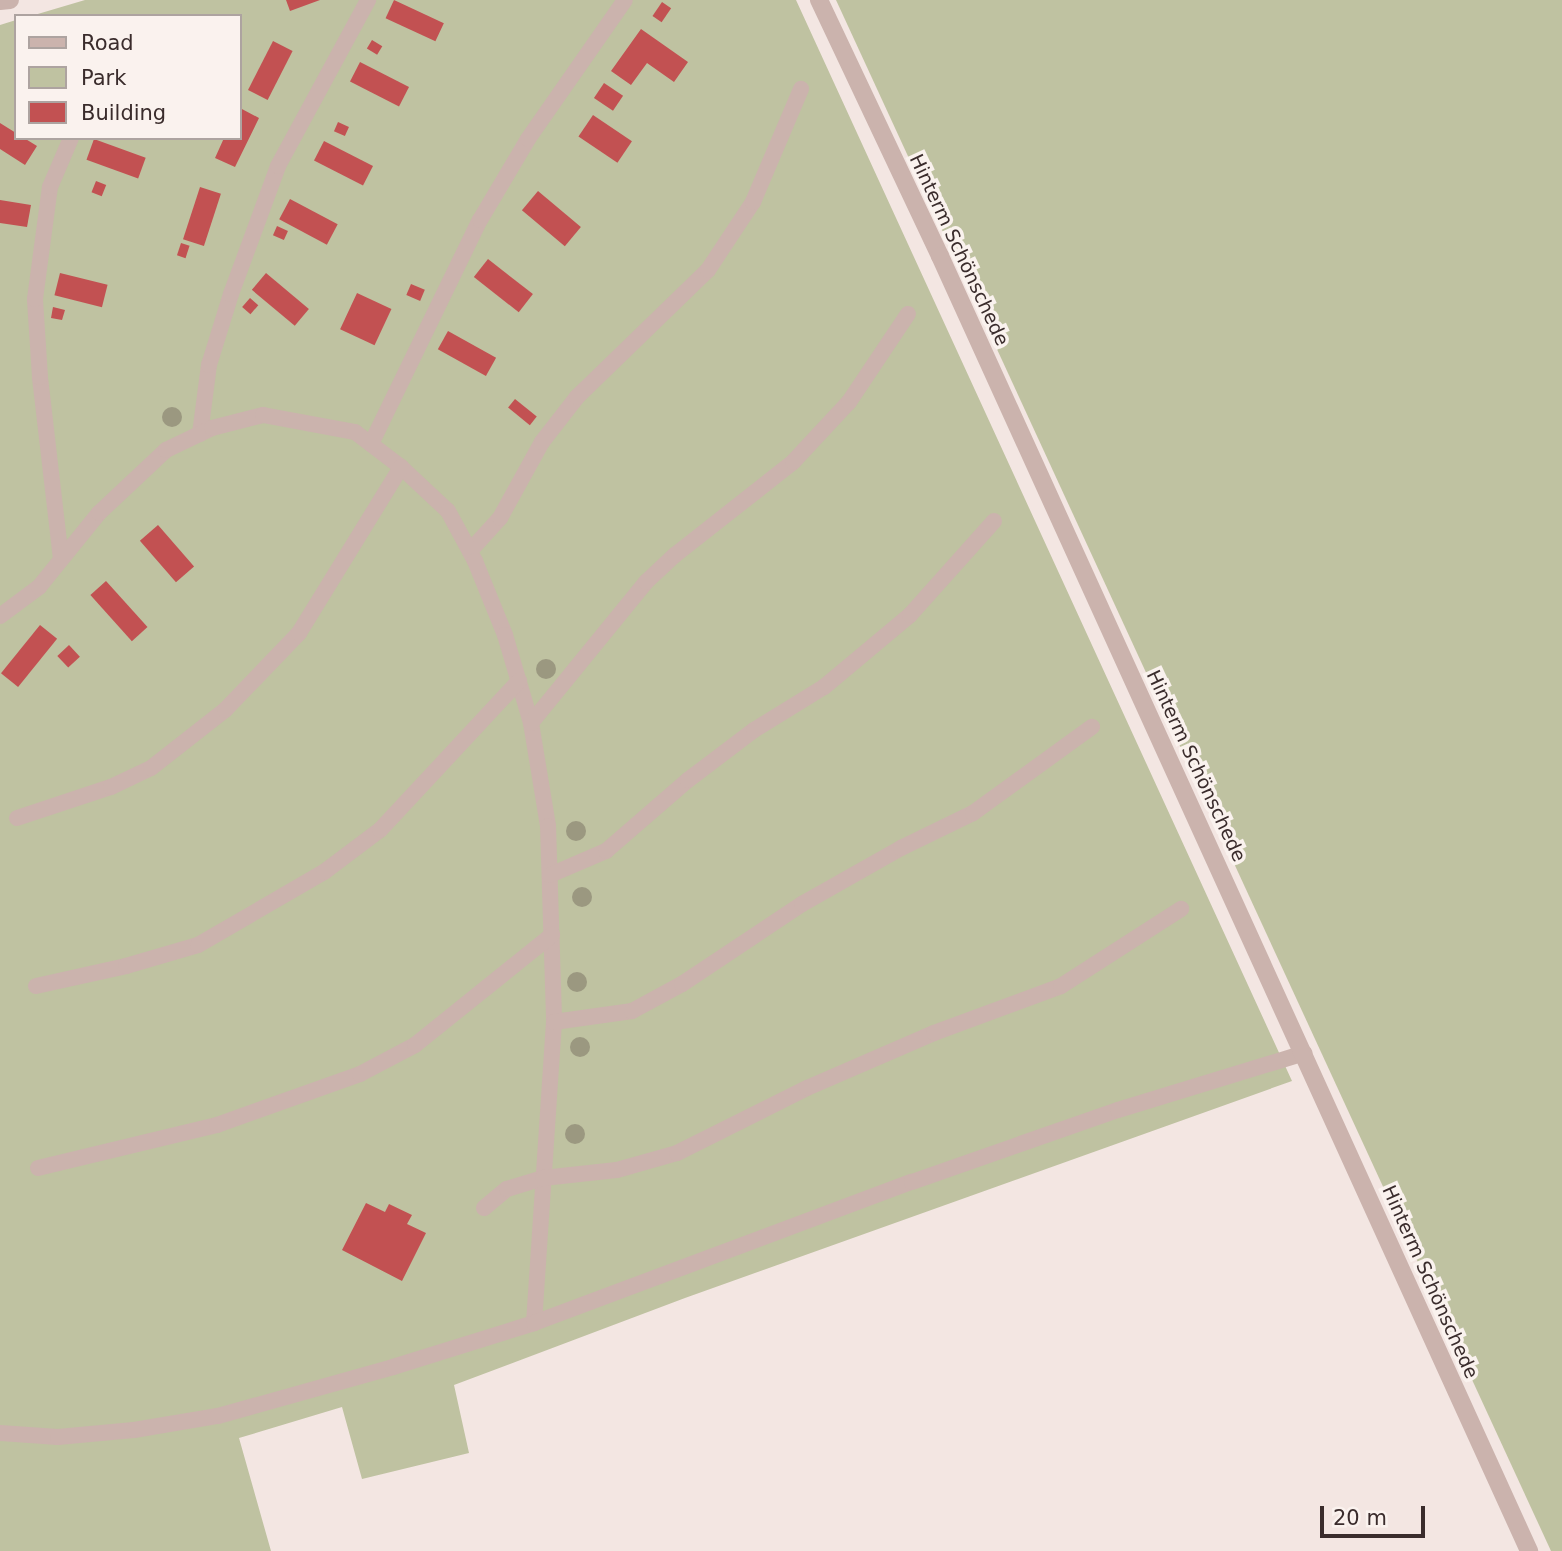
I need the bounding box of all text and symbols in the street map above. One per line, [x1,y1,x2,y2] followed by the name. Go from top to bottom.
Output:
[14,14,242,140] legend
[81,31,134,55] text: Road
[81,66,126,90] text: Park
[81,101,166,125] text: Building
[905,151,1013,349] street label: Hinterm Schönschede
[1142,667,1250,865] street label: Hinterm Schönschede
[1377,1182,1483,1382] street label: Hinterm Schönschede
[1324,1492,1429,1536] scale bar
[1333,1506,1387,1530] text: 20 m

